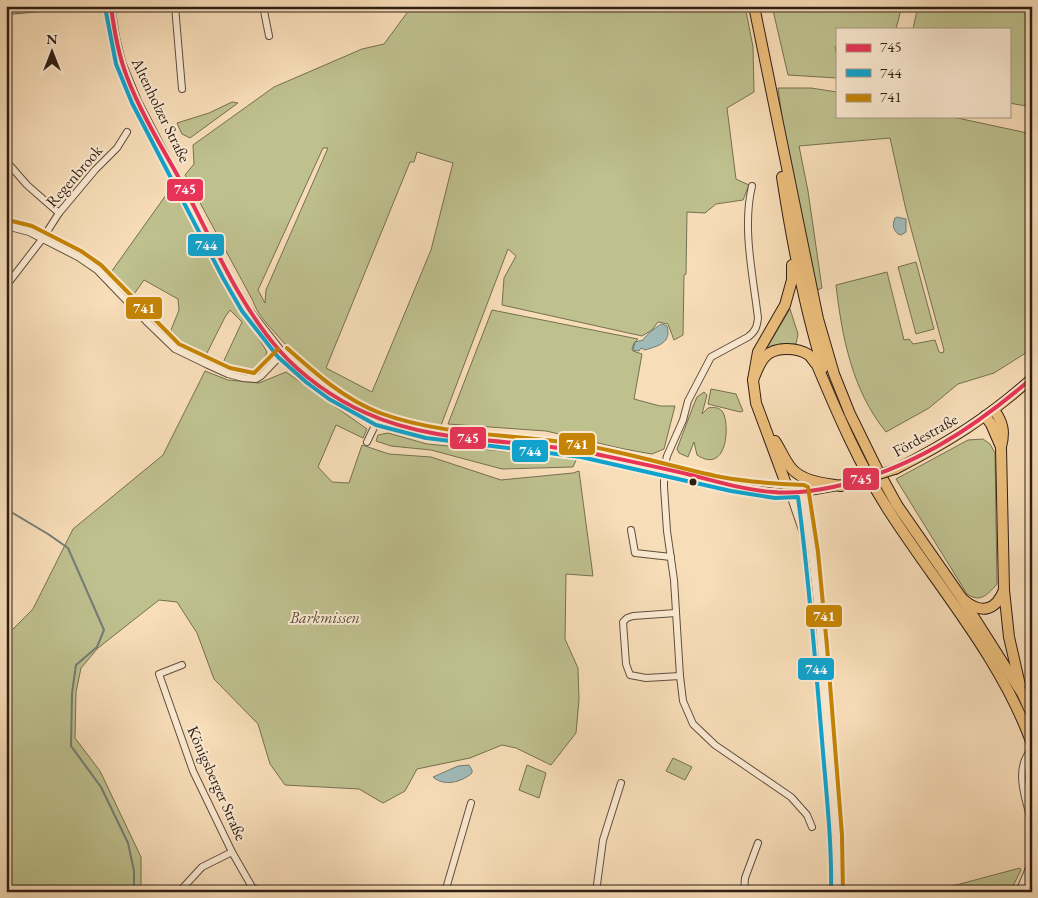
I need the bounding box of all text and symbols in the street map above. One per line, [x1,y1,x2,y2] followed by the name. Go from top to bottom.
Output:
[28,28,78,78] north arrow
[836,28,1010,118] legend
[46,30,58,48] text: N
[880,37,902,56] text: 745
[126,53,195,166] street label: Altenholzer Straße
[880,63,902,82] text: 744
[880,87,902,106] text: 741
[41,140,107,212] street label: Regenbrook
[166,178,204,202] line badge: 745
[174,180,196,198] text: 745
[187,233,225,257] line badge: 744
[195,236,218,254] text: 744
[125,296,163,320] line badge: 741
[133,299,155,317] text: 741
[889,408,961,462] street label: Fördestraße
[449,426,487,450] line badge: 745
[457,429,479,447] text: 745
[558,432,596,456] line badge: 741
[566,435,588,453] text: 741
[511,439,549,463] line badge: 744
[519,442,542,460] text: 744
[842,467,880,491] line badge: 745
[850,470,872,488] text: 745
[688,477,698,487] unlabelled marker
[805,604,843,628] line badge: 741
[289,607,360,628] park label: Barkmissen
[813,607,835,625] text: 741
[797,657,835,681] line badge: 744
[805,660,828,678] text: 744
[182,722,252,844] street label: Königsberger Straße

